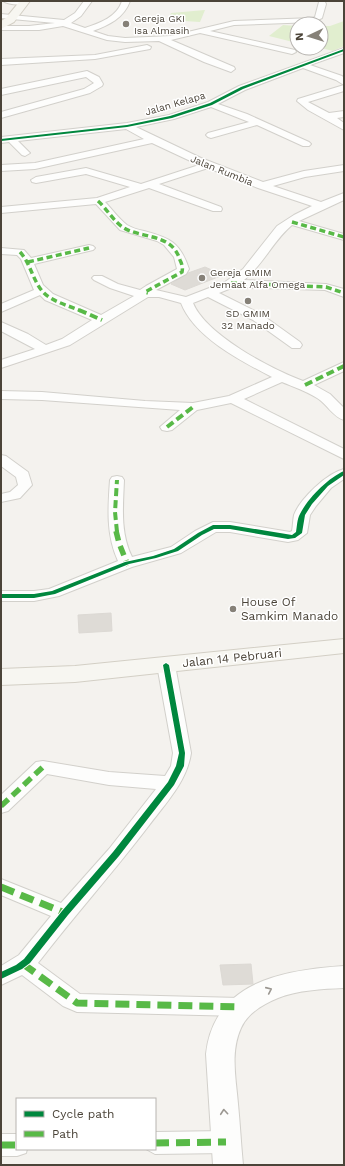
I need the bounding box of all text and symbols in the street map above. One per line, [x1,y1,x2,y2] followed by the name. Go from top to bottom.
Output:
[134,13,190,36] place label: Gereja GKI Isa Almasih
[289,16,329,56] north arrow
[121,19,131,29] marker: Gereja GKI Isa Almasih
[293,32,306,41] text: N
[144,90,207,117] street label: Jalan Kelapa
[189,153,255,188] street label: Jalan Rumbia
[210,267,305,290] place label: Gereja GMIM Jemaat Alfa Omega
[197,273,207,283] marker: Gereja GMIM Jemaat Alfa Omega
[243,296,253,306] marker: SD GMIM 32 Manado
[221,308,275,331] place label: SD GMIM 32 Manado
[241,595,338,623] place label: House Of Samkim Manado
[228,604,238,614] marker: House Of Samkim Manado
[182,646,282,670] street label: Jalan 14 Pebruari
[264,987,272,995] one-way arrow
[16,1098,156,1150] legend
[52,1107,114,1121] text: Cycle path
[220,1109,229,1115] one-way arrow
[52,1127,78,1141] text: Path

